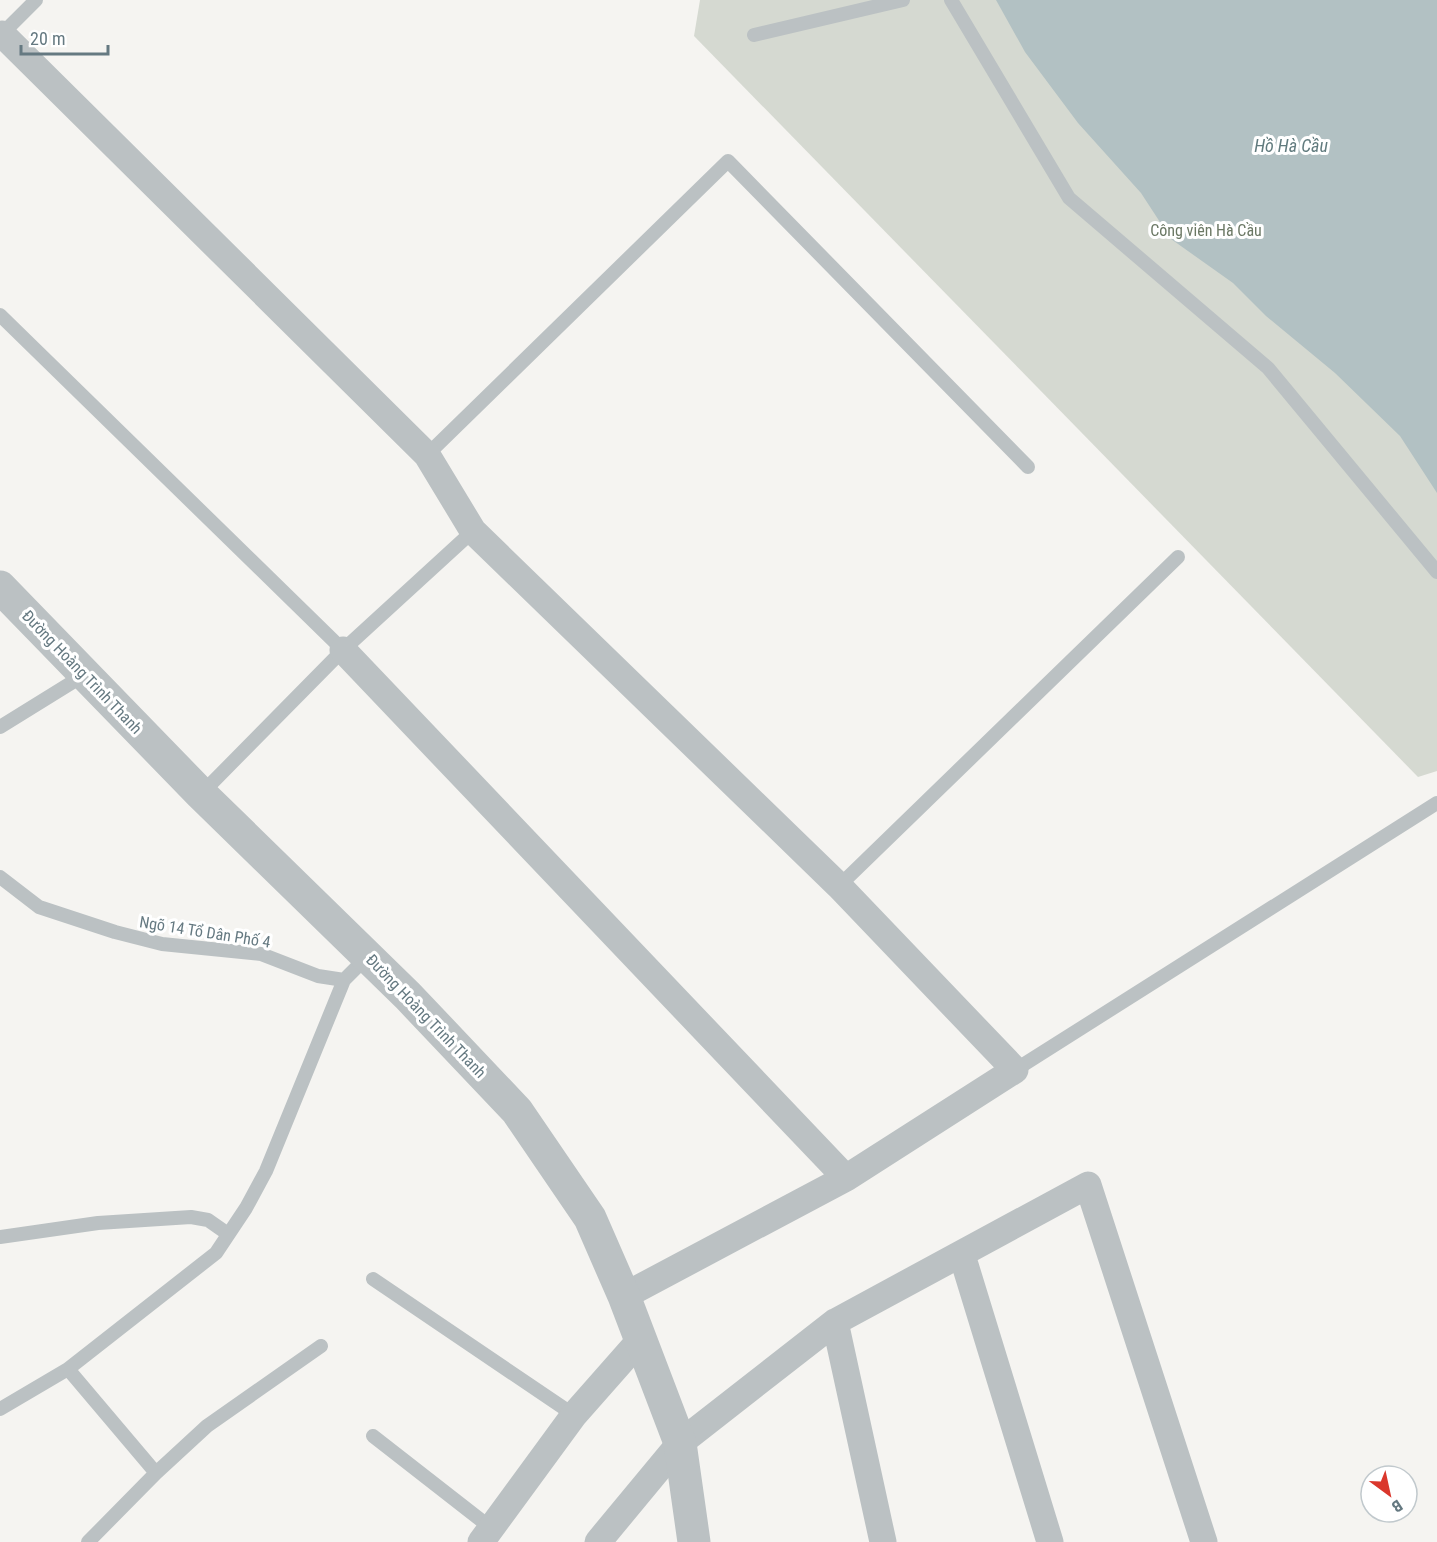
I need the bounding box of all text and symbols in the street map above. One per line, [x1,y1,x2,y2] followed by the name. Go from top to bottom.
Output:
[21,18,108,56] scale bar
[30,28,65,49] text: 20 m
[1254,135,1328,156] water label: Hồ Hà Cầu
[1150,221,1262,240] park label: Công viên Hà Cầu
[18,606,146,738] street label: Đường Hoàng Trình Thanh
[138,912,272,952] street label: Ngõ 14 Tổ Dân Phố 4
[362,950,490,1082] street label: Đường Hoàng Trình Thanh
[1359,1464,1419,1524] north arrow
[1388,1496,1406,1517] text: B

